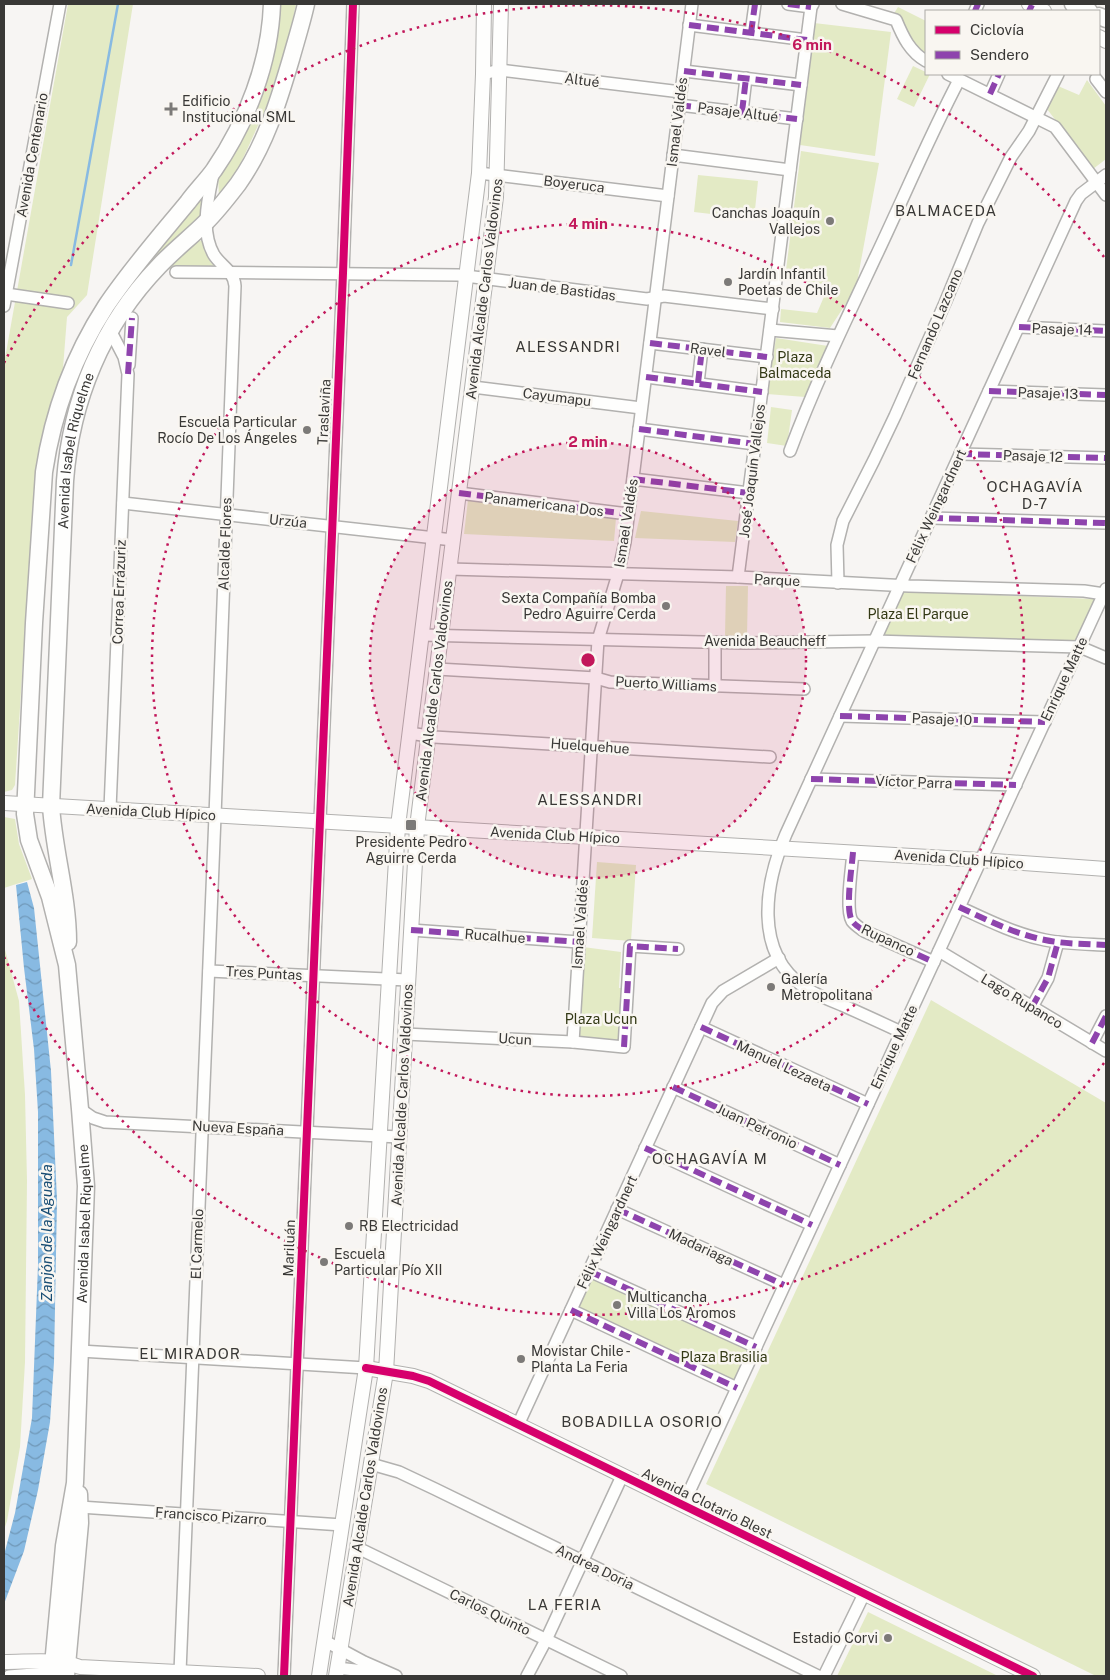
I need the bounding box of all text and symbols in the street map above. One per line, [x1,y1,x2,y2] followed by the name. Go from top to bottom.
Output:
[925,10,1100,75] legend
[970,21,1024,38] text: Ciclovía
[792,36,832,53] text: 6 min
[970,46,1029,63] text: Sendero
[564,70,600,90] street label: Altué
[664,76,690,168] street label: Ismael Valdés
[13,91,51,219] street label: Avenida Centenario
[182,93,295,125] place label: Edificio Institucional SML
[697,99,779,125] street label: Pasaje Altué
[164,102,178,116] marker: Edificio Institucional SML
[543,172,605,196] street label: Boyeruca
[463,178,505,400] street label: Avenida Alcalde Carlos Valdovinos
[895,202,997,219] district label: BALMACEDA
[712,205,820,237] place label: Canchas Joaquín Vallejos
[568,215,608,232] text: 4 min
[824,215,836,227] marker: Canchas Joaquín Vallejos
[738,266,838,298] place label: Jardín Infantil Poetas de Chile
[904,266,966,382] street label: Fernando Lazcano
[507,274,617,304] street label: Juan de Bastidas
[722,276,734,288] marker: Jardín Infantil Poetas de Chile
[1031,320,1093,338] street label: Pasaje 14
[515,338,621,355] district label: ALESSANDRI
[689,340,727,360] street label: Ravel
[759,349,831,381] park label: Plaza Balmaceda
[55,370,97,529] street label: Avenida Isabel Riquelme
[314,379,334,445] street label: Traslaviña
[1017,384,1079,402] street label: Pasaje 13
[522,385,592,409] street label: Cayumapu
[736,403,768,539] street label: José Joaquín Vallejos
[157,414,297,446] place label: Escuela Particular Rocío De Los Ángeles
[301,424,313,436] marker: Escuela Particular Rocío De Los Ángeles
[568,433,608,450] text: 2 min
[903,447,969,565] street label: Félix Weingardnert
[1003,447,1063,465] street label: Pasaje 12
[611,477,641,569] street label: Ismael Valdés
[987,478,1083,512] district label: OCHAGAVÍA D-7
[483,489,605,519] street label: Panamericana Dos
[215,497,235,591] street label: Alcalde Flores
[268,511,308,531] street label: Urzúa
[109,539,129,645] street label: Correa Errázuriz
[753,571,801,589] street label: Parque
[413,580,455,802] street label: Avenida Alcalde Carlos Valdovinos
[501,590,656,622] place label: Sexta Compañía Bomba Pedro Aguirre Cerda
[660,600,672,612] marker: Sexta Compañía Bomba Pedro Aguirre Cerda
[867,606,969,622] park label: Plaza El Parque
[704,633,827,649] street label: Avenida Beaucheff
[1038,634,1090,724] street label: Enrique Matte
[579,651,597,669] centre of rings
[615,673,717,695] street label: Puerto Williams
[911,710,973,728] street label: Pasaje 10
[550,735,630,757] street label: Huelquehue
[875,773,953,791] street label: Víctor Parra
[537,791,643,808] district label: ALESSANDRI
[86,801,216,823] street label: Avenida Club Hípico
[404,818,418,832] marker: Presidente Pedro Aguirre Cerda
[490,824,620,846] street label: Avenida Club Hípico
[355,834,467,866] place label: Presidente Pedro Aguirre Cerda
[894,846,1024,872] street label: Avenida Club Hípico
[569,879,591,969] street label: Ismael Valdés
[859,921,917,959] street label: Rupanco
[464,926,526,946] street label: Rucalhue
[225,963,303,983] street label: Tres Puntas
[978,970,1066,1032] street label: Lago Rupanco
[781,971,872,1003] place label: Galería Metropolitana
[765,981,777,993] marker: Galería Metropolitana
[388,984,416,1206] street label: Avenida Alcalde Carlos Valdovinos
[868,1002,920,1092] street label: Enrique Matte
[565,1011,637,1027] park label: Plaza Ucun
[498,1030,532,1048] street label: Ucun
[734,1037,834,1095] street label: Manuel Lezaeta
[714,1100,800,1152] street label: Juan Petronio
[192,1118,284,1138] street label: Nueva España
[74,1143,94,1304] street label: Avenida Isabel Riquelme
[652,1150,768,1167] district label: OCHAGAVÍA M
[38,1164,55,1302] water label: Zanjón de la Aguada
[574,1173,640,1291] street label: Félix Weingardnert
[188,1208,206,1280] street label: El Carmelo
[359,1218,459,1234] place label: RB Electricidad
[280,1219,298,1277] street label: Mariluán
[343,1220,355,1232] marker: RB Electricidad
[666,1225,736,1269] street label: Madariaga
[334,1246,442,1278] place label: Escuela Particular Pío XII
[318,1256,330,1268] marker: Escuela Particular Pío XII
[627,1289,736,1321] place label: Multicancha Villa Los Aromos
[611,1299,623,1311] marker: Multicancha Villa Los Aromos
[531,1343,631,1375] place label: Movistar Chile - Planta La Feria
[139,1345,241,1362] district label: EL MIRADOR
[680,1349,768,1365] park label: Plaza Brasilia
[515,1353,527,1365] marker: Movistar Chile - Planta La Feria
[340,1386,390,1608] street label: Avenida Alcalde Carlos Valdovinos
[561,1413,723,1430] district label: BOBADILLA OSORIO
[639,1464,775,1542] street label: Avenida Clotario Blest
[155,1504,267,1528] street label: Francisco Pizarro
[553,1541,637,1593] street label: Andrea Doria
[447,1585,533,1639] street label: Carlos Quinto
[528,1596,602,1613] district label: LA FERIA
[793,1630,878,1646] place label: Estadio Corvi
[882,1632,894,1644] marker: Estadio Corvi

